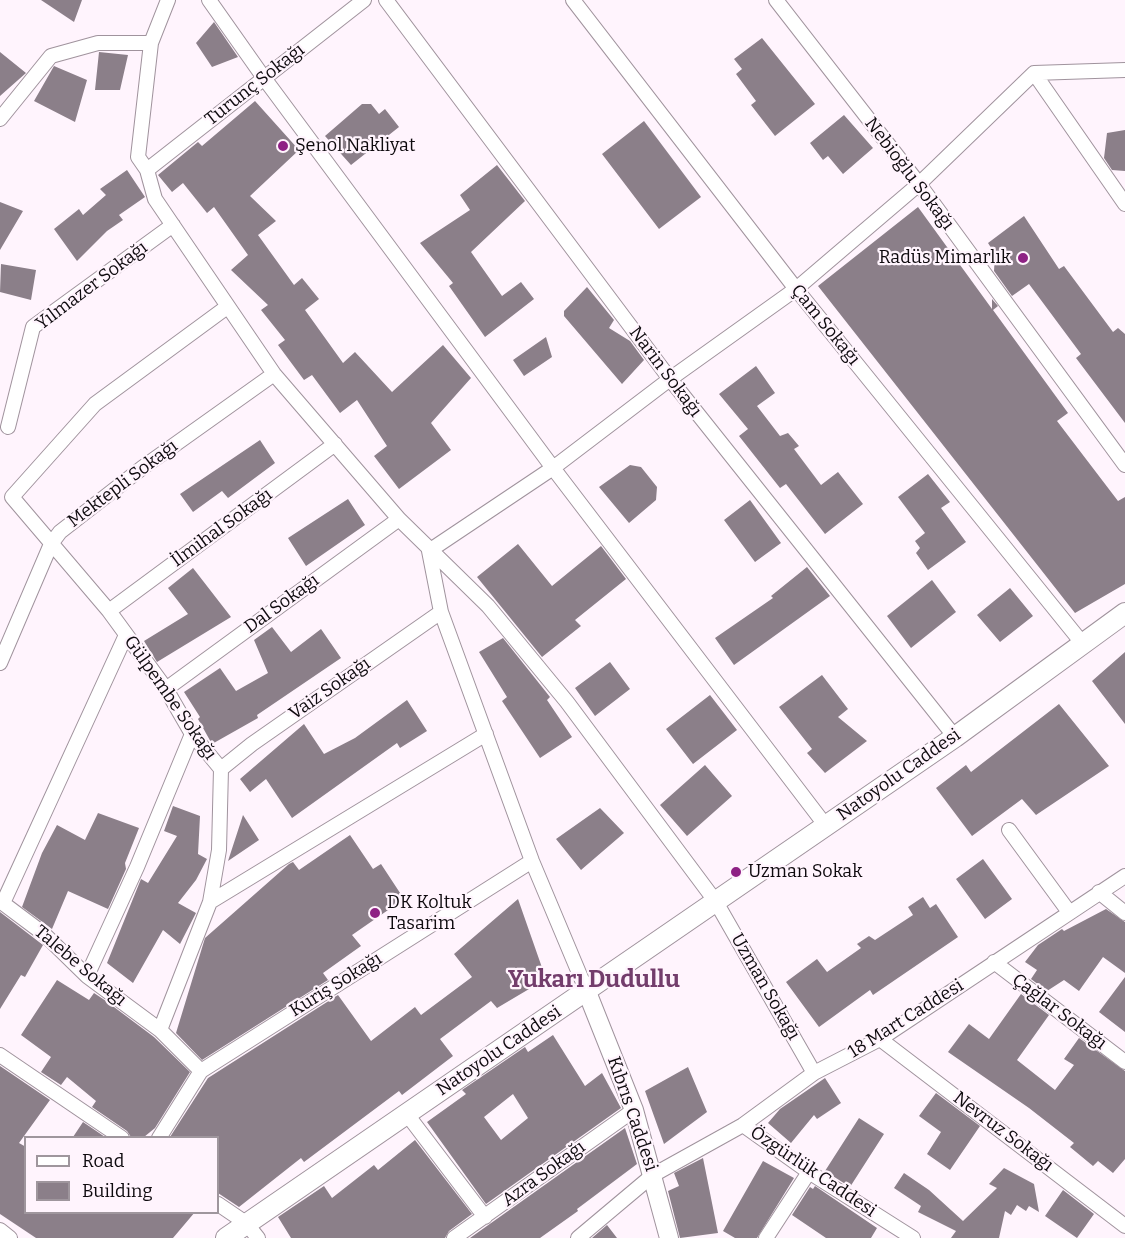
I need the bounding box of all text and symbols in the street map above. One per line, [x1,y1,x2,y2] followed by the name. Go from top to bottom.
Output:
[201,39,309,131] street label: Turunç Sokağı
[860,113,958,235] street label: Nebioğlu Sokağı
[295,135,415,157] place label: Şenol Nakliyat
[276,139,290,153] marker: Şenol Nakliyat
[32,237,152,335] street label: Yılmazer Sokağı
[879,247,1011,269] place label: Radüs Mimarlık
[1016,251,1030,265] marker: Radüs Mimarlık
[786,280,864,370] street label: Çam Sokağı
[624,323,706,421] street label: Narin Sokağı
[64,436,182,532] street label: Mektepli Sokağı
[167,484,277,572] street label: İlmihal Sokağı
[241,570,323,638] street label: Dal Sokağı
[119,632,221,764] street label: Gülpembe Sokağı
[285,653,375,725] street label: Vaiz Sokağı
[833,724,965,826] street label: Natoyolu Caddesi
[748,861,862,883] place label: Uzman Sokak
[729,865,743,879] marker: Uzman Sokak
[387,892,472,934] place label: DK Koltuk Tasarim
[368,906,382,920] marker: DK Koltuk Tasarim
[29,921,131,1011] street label: Talebe Sokağı
[726,930,804,1044] street label: Uzman Sokağı
[286,948,386,1022] street label: Kuriş Sokağı
[508,966,680,994] district label: Yukarı Dudullu
[1007,969,1111,1055] street label: Çağlar Sokağı
[844,975,968,1063] street label: 18 Mart Caddesi
[433,1001,565,1101] street label: Natoyolu Caddesi
[602,1054,662,1174] street label: Kıbrıs Caddesi
[949,1087,1057,1177] street label: Nevruz Sokağı
[746,1122,880,1222] street label: Özgürlük Caddesi
[24,1136,219,1214] legend
[498,1137,590,1211] street label: Azra Sokağı
[82,1150,124,1172] text: Road
[82,1180,153,1202] text: Building

